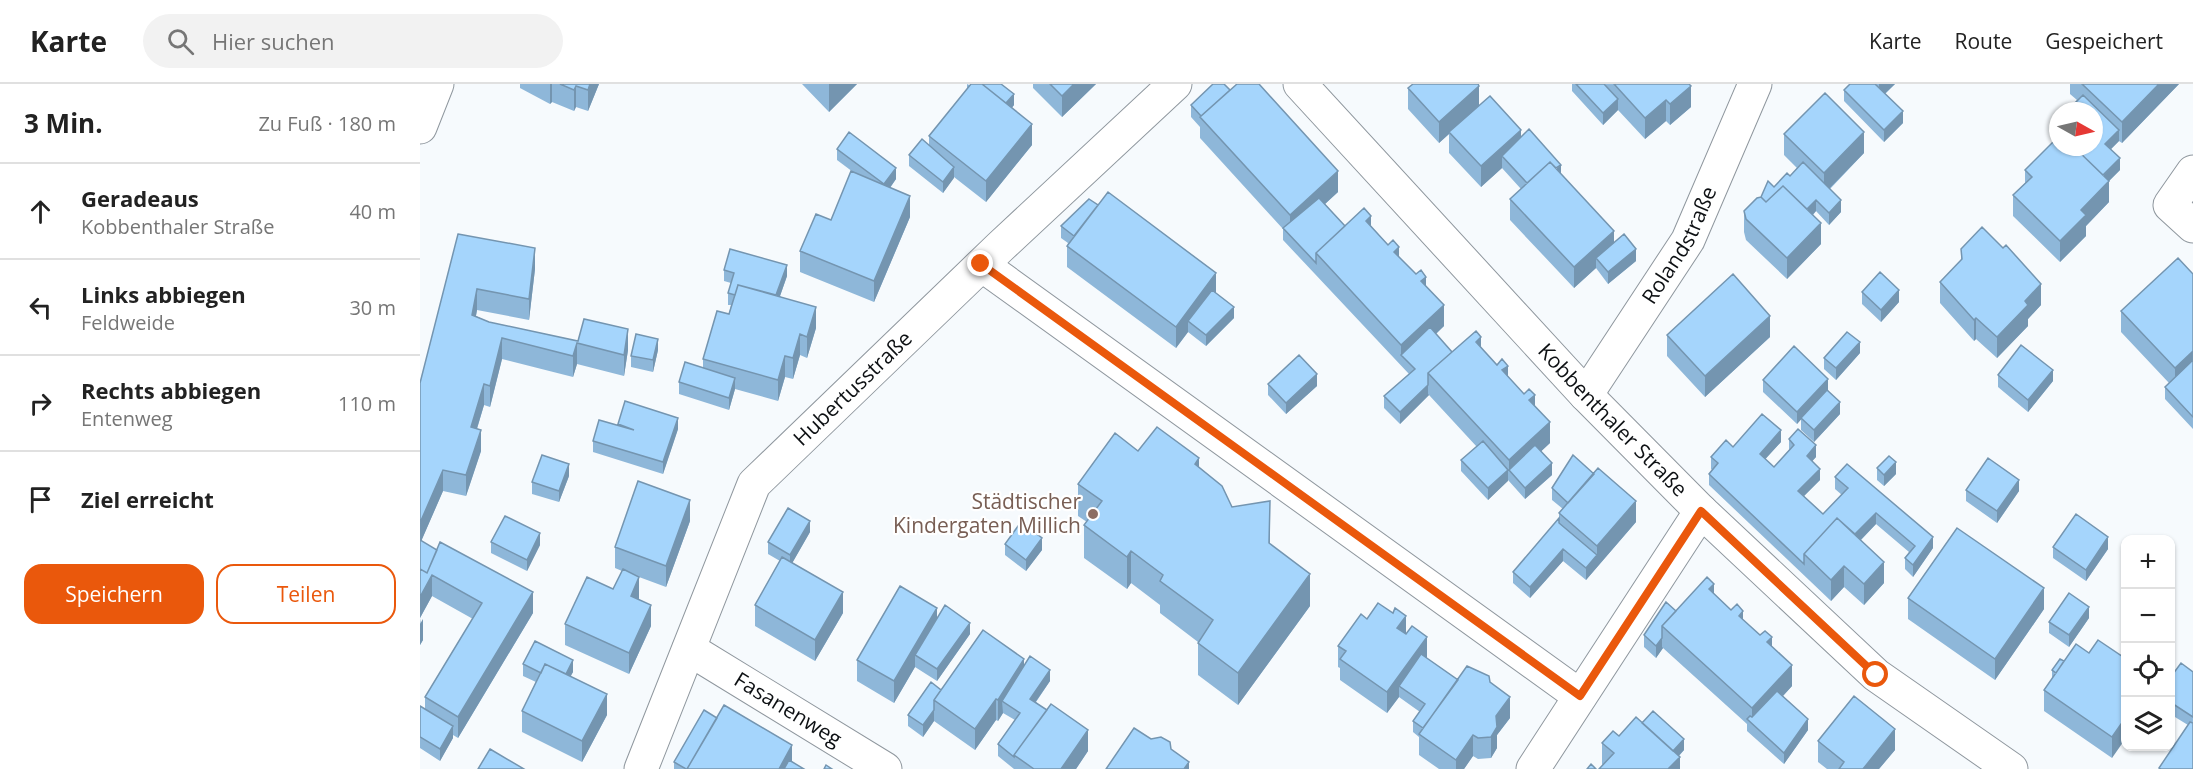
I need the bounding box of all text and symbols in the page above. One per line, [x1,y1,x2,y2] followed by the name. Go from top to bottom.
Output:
[143,14,563,68] search box
[30,22,107,60] text: Karte
[164,25,197,58] icon: search
[212,26,335,56] text: Hier suchen
[1869,27,1921,55] text: Karte
[1954,27,2012,55] text: Route
[2045,27,2163,55] text: Gespeichert
[2049,102,2103,156] north arrow
[24,105,103,141] text: 3 Min.
[258,110,396,137] text: Zu Fuß · 180 m
[1635,182,1722,309] street label: Rolandstraße
[81,183,199,213] text: Geradeaus
[24,195,57,228] icon: ahead
[349,198,396,225] text: 40 m
[81,213,274,240] text: Kobbenthaler Straße
[967,250,993,276] route end
[81,279,246,309] text: Links abbiegen
[24,291,57,324] icon: left
[349,294,396,321] text: 30 m
[81,309,175,336] text: Feldweide
[787,324,918,452] street label: Hubertusstraße
[1532,337,1694,502] street label: Kobbenthaler Straße
[81,375,261,405] text: Rechts abbiegen
[24,387,57,420] icon: right
[338,390,396,417] text: 110 m
[81,405,173,432] text: Entenweg
[24,483,57,516] icon: arrive
[81,484,214,514] text: Ziel erreicht
[893,487,1081,539] place label: Städtischer Kindergaten Millich
[1086,507,1100,521] marker: Städtischer Kindergaten Millich
[2121,535,2175,751] map controls
[2121,535,2175,589] button: +
[24,564,204,624] button: Speichern
[216,564,396,624] button: Teilen
[2121,589,2175,643] button: −
[2121,643,2175,697] button: locate
[1862,661,1888,687] route start
[729,665,847,752] street label: Fasanenweg
[2121,697,2175,751] button: layers

